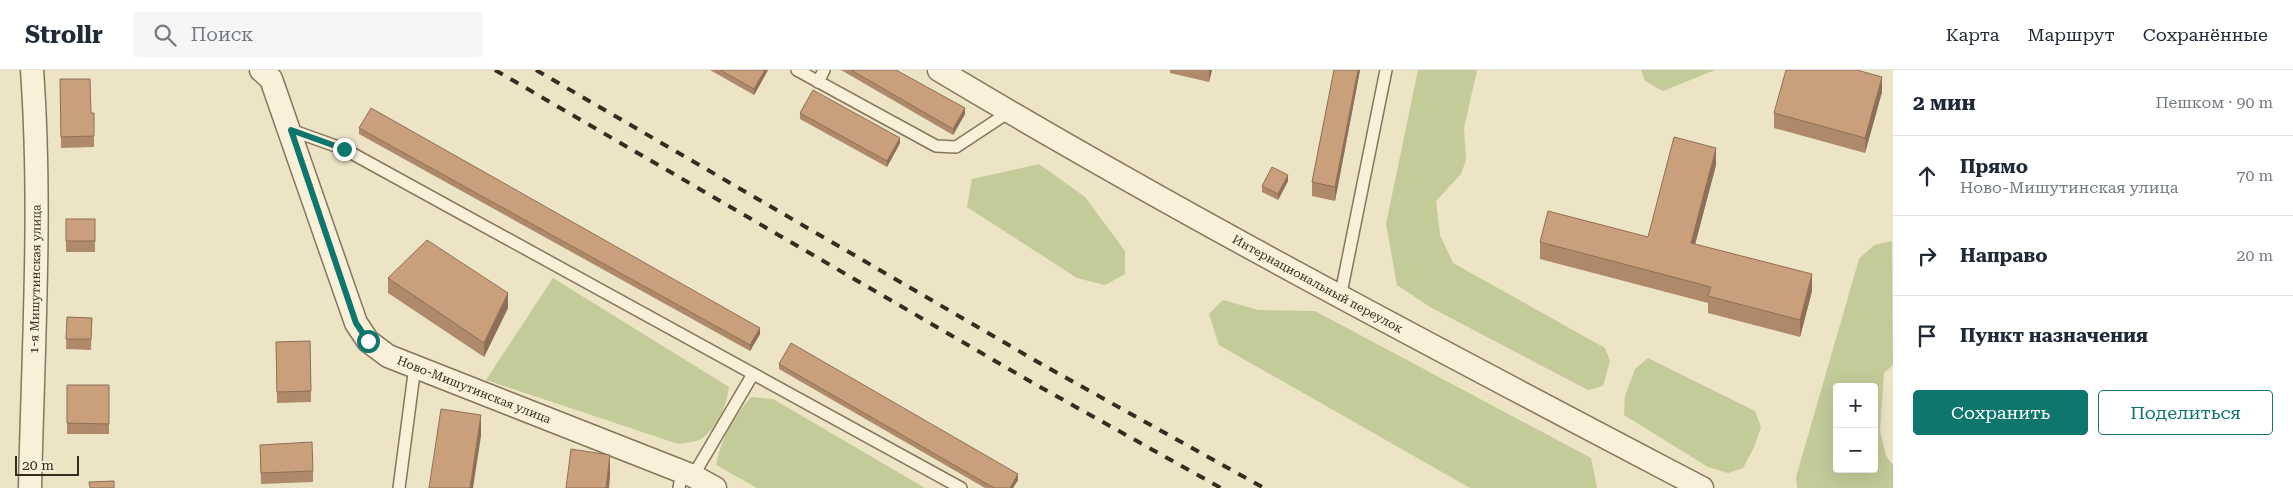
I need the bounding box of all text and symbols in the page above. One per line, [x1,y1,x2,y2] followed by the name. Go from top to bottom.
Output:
[133,12,483,57] search box
[25,21,103,49] text: Strollr
[151,21,179,49] icon: search
[191,23,253,46] text: Поиск
[1946,24,2000,45] text: Карта
[2028,24,2115,45] text: Маршрут
[2143,24,2268,45] text: Сохранённые
[1913,91,1976,115] text: 2 мин
[2155,93,2273,112] text: Пешком · 90 m
[333,138,356,161] route end
[1960,155,2028,178] text: Прямо
[1913,162,1941,190] icon: ahead
[2236,166,2273,185] text: 70 m
[1960,178,2178,197] text: Ново-Мишутинская улица
[27,204,44,354] street label: 1-я Мишутинская улица
[1230,232,1406,336] street label: Интернациональный переулок
[1913,242,1941,270] icon: right
[1960,244,2047,267] text: Направо
[2236,246,2273,265] text: 20 m
[1913,322,1941,350] icon: arrive
[1960,324,2148,347] text: Пункт назначения
[357,330,380,353] route start
[395,353,553,427] street label: Ново-Мишутинская улица
[1833,383,1878,473] map controls
[1833,383,1878,428] button: +
[1913,390,2088,435] button: Сохранить
[2098,390,2273,435] button: Поделиться
[1833,428,1878,473] button: −
[15,453,79,476] scale bar
[22,457,54,473] text: 20 m

